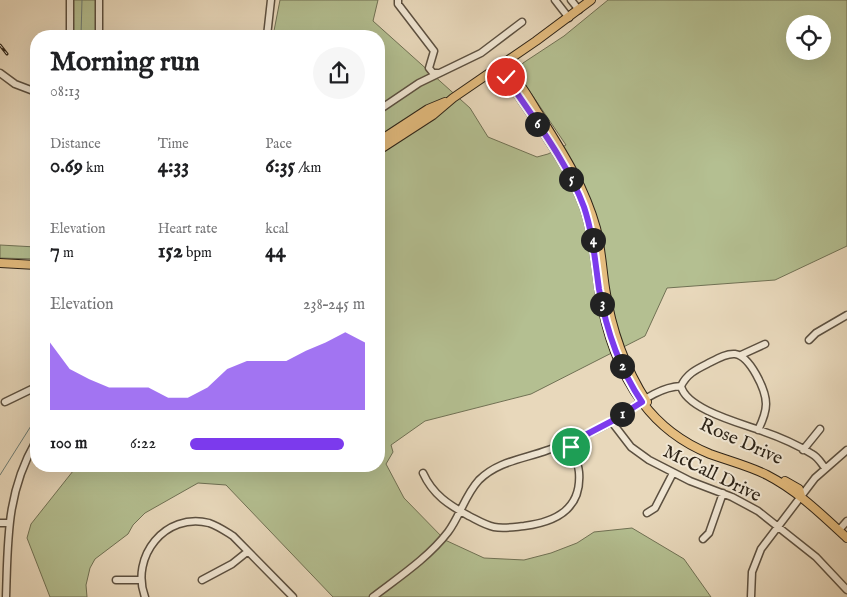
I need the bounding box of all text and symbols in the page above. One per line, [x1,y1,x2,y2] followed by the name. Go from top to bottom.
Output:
[786,15,831,60] map controls
[786,15,831,60] button: locate
[50,45,200,80] text: Morning run
[313,47,365,99] button: share
[485,56,527,98] pin
[492,63,520,91] icon: check
[50,82,80,102] text: 08:13
[524,112,550,136] pin: 6
[535,115,540,133] text: 6
[50,135,101,153] text: Distance
[158,135,189,153] text: Time
[265,135,292,153] text: Pace
[50,153,83,180] text: 0.69
[158,153,189,180] text: 4:33
[265,153,295,180] text: 6:35
[83,159,104,177] text: km
[295,159,321,177] text: /km
[558,166,584,192] pin: 5
[569,170,574,188] text: 5
[50,220,106,238] text: Elevation
[158,220,217,238] text: Heart rate
[265,220,289,238] text: kcal
[580,228,606,252] pin: 4
[590,231,597,249] text: 4
[50,238,60,265] text: 7
[158,238,183,265] text: 152
[265,238,286,265] text: 44
[60,244,74,262] text: m
[183,244,212,262] text: bpm
[590,292,614,316] pin: 3
[50,295,113,315] text: Elevation
[303,295,365,315] text: 238–245 m
[600,295,605,313] text: 3
[610,354,634,378] pin: 2
[619,357,626,375] text: 2
[610,402,634,426] pin: 1
[620,405,625,423] text: 1
[696,413,787,471] street label: Rose Drive
[550,426,592,468] pin
[557,433,585,461] icon: arrive
[50,434,87,454] text: 100 m
[130,434,156,454] text: 6:22
[659,440,765,508] street label: McCall Drive

